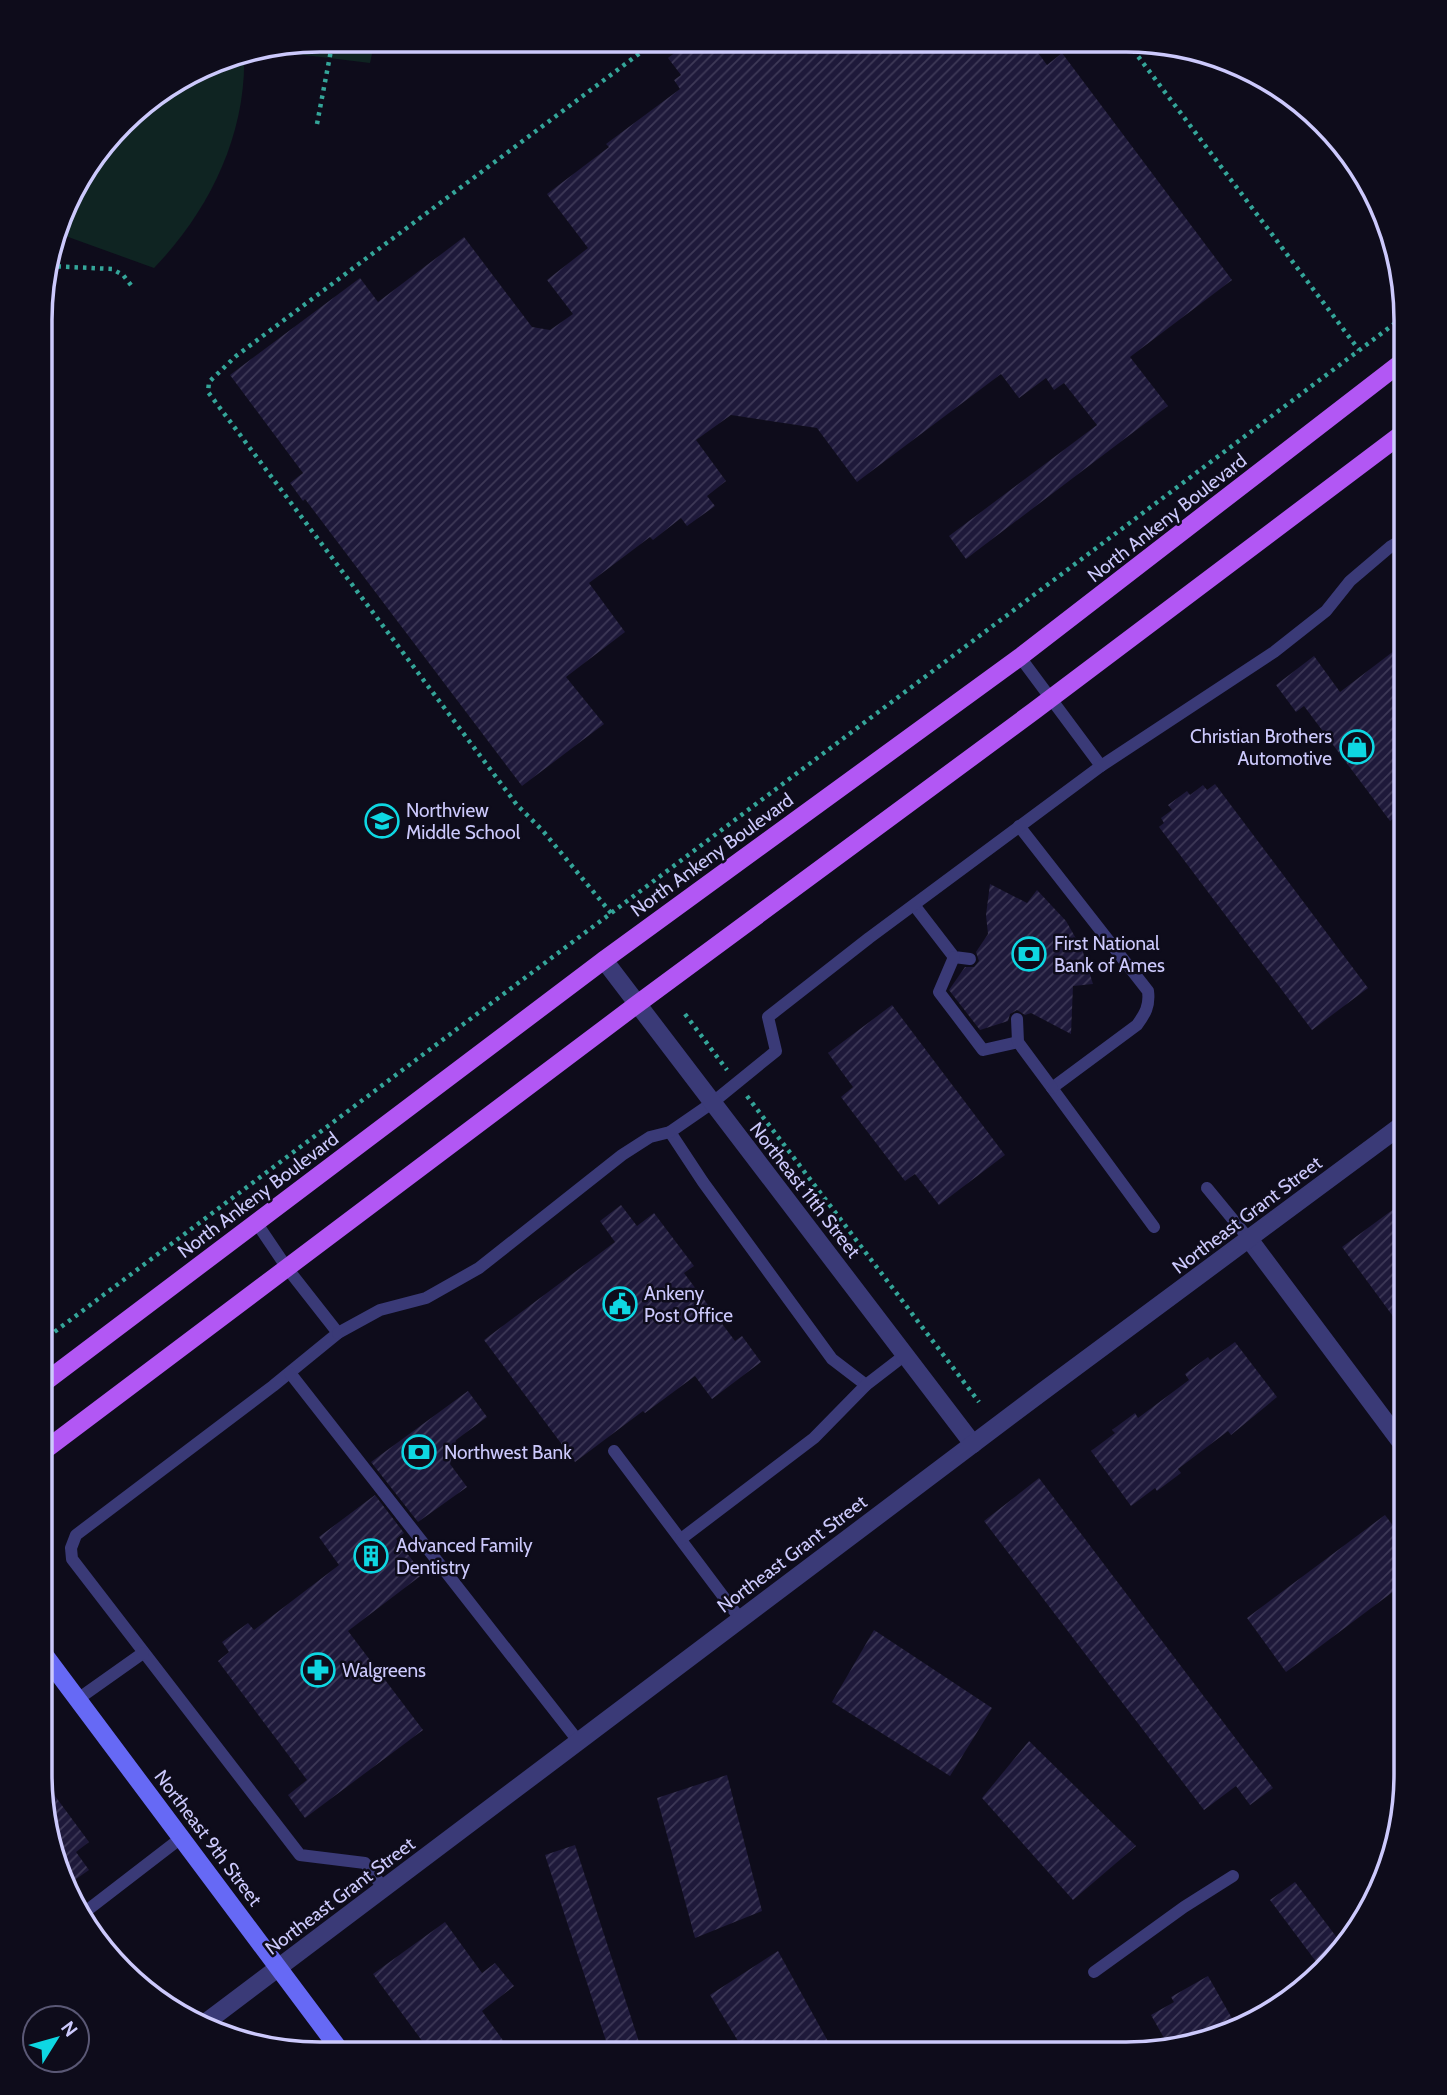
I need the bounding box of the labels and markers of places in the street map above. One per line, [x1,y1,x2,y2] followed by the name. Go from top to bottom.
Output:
[1190,725,1332,770] place label: Christian Brothers Automotive
[1338,728,1376,766] shop icon: Christian Brothers Automotive
[406,799,521,844] place label: Northview Middle School
[363,802,401,840] school or university icon: Northview Middle School
[1054,932,1165,977] place label: First National Bank of Ames
[1010,935,1048,973] bank icon: First National Bank of Ames
[644,1282,733,1327] place label: Ankeny Post Office
[601,1285,639,1323] public building icon: Ankeny Post Office
[400,1433,438,1471] bank icon: Northwest Bank
[444,1441,572,1464] place label: Northwest Bank
[396,1534,533,1579] place label: Advanced Family Dentistry
[352,1537,390,1575] building icon: Advanced Family Dentistry
[299,1651,337,1689] pharmacy icon: Walgreens
[342,1659,426,1682] place label: Walgreens

